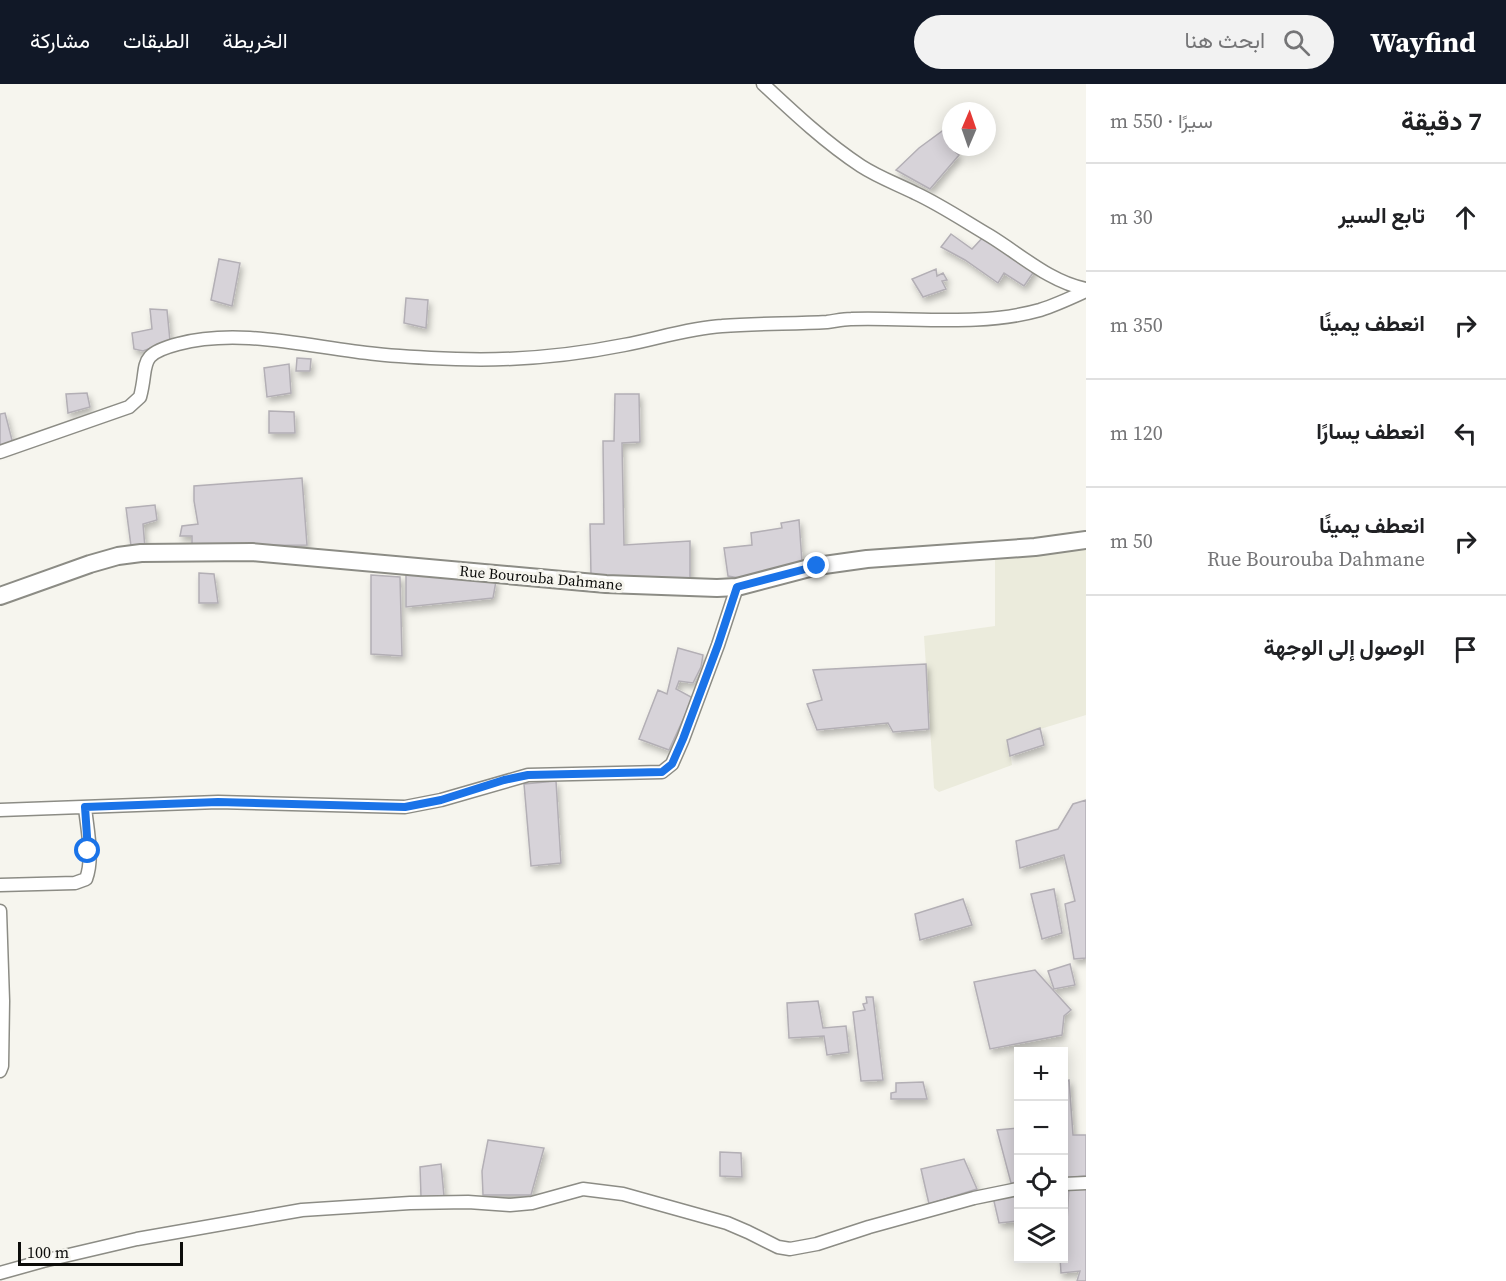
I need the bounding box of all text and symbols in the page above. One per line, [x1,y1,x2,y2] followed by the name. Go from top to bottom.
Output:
[914,15,1334,69] search box
[1370,23,1476,61] text: Wayfind
[1185,25,1265,55] text: ابحث هنا
[30,26,90,55] text: مشاركة
[123,26,190,55] text: الطبقات
[223,26,288,55] text: الخريطة
[1280,26,1313,59] icon: search
[942,102,996,156] north arrow
[1401,103,1482,139] text: 7 دقيقة
[1110,107,1213,135] text: سيرًا · 550 m
[1338,200,1425,230] text: تابع السير
[1449,201,1482,234] icon: ahead
[1110,203,1153,231] text: 30 m
[1319,308,1425,338] text: انعطف يمينًا
[1449,309,1482,342] icon: right
[1110,311,1163,339] text: 350 m
[1316,416,1425,446] text: انعطف يسارًا
[1449,417,1482,450] icon: left
[1110,419,1163,447] text: 120 m
[1319,510,1425,540] text: انعطف يمينًا
[1449,525,1482,558] icon: right
[1110,527,1153,555] text: 50 m
[1207,545,1425,573] text: Rue Bourouba Dahmane
[803,552,829,578] route end
[459,560,624,595] street label: Rue Bourouba Dahmane
[1263,632,1425,662] text: الوصول إلى الوجهة
[1449,633,1482,666] icon: arrive
[74,837,100,863] route start
[1014,1047,1068,1263] map controls
[1014,1047,1068,1101] button: +
[1014,1101,1068,1155] button: −
[1014,1155,1068,1209] button: locate
[1014,1209,1068,1263] button: layers
[18,1239,183,1266] scale bar
[27,1241,69,1263] text: 100 m

